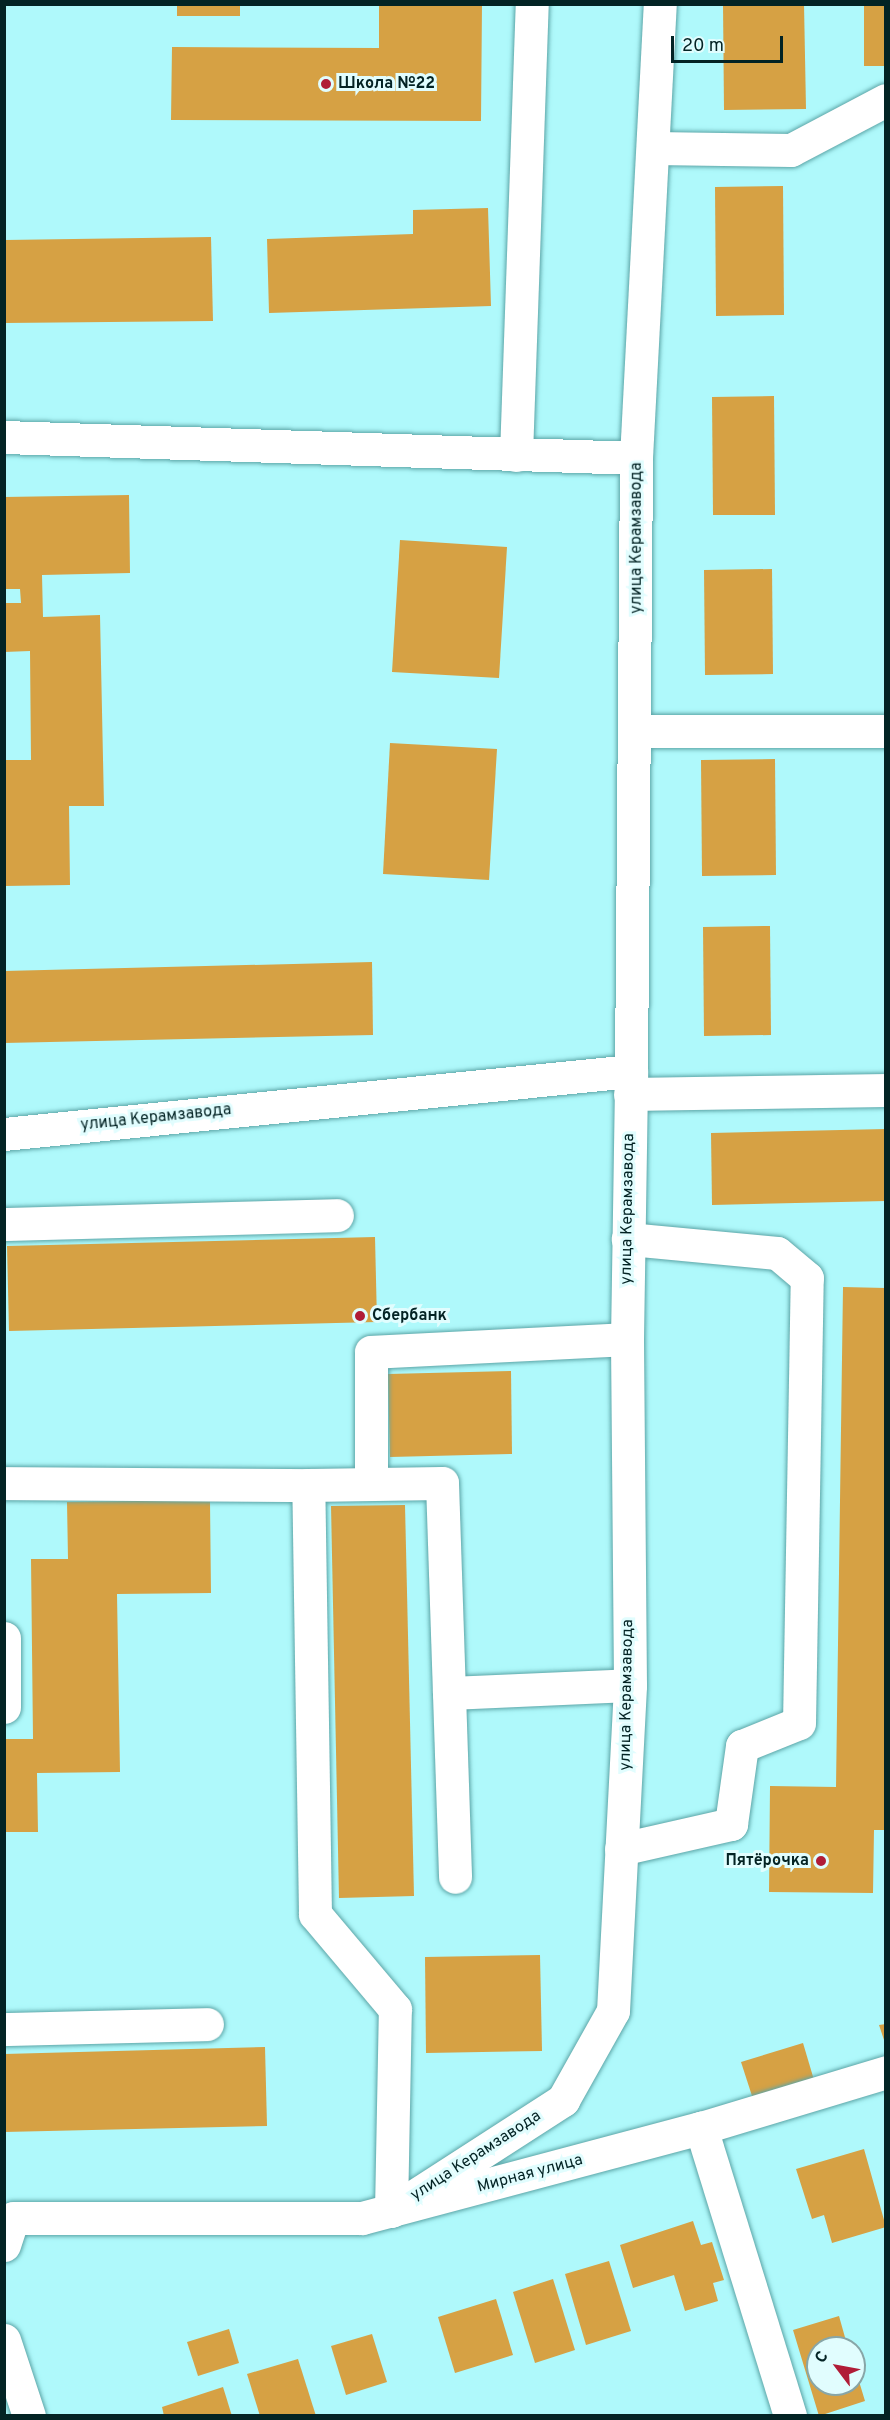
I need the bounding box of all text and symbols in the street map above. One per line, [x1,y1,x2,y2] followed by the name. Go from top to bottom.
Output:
[674,24,786,62] scale bar
[682,35,724,58] text: 20 m
[338,74,435,94] place label: Школа №22
[319,77,333,91] marker: Школа №22
[627,462,647,614] street label: улица Керамзавода
[80,1101,232,1135] street label: улица Керамзавода
[617,1133,639,1285] street label: улица Керамзавода
[372,1306,447,1326] place label: Сбербанк
[353,1309,367,1323] marker: Сбербанк
[616,1619,638,1771] street label: улица Керамзавода
[725,1851,809,1871] place label: Пятёрочка
[814,1854,828,1868] marker: Пятёрочка
[407,2107,545,2205] street label: улица Керамзавода
[475,2151,585,2197] street label: Мирная улица
[806,2336,866,2396] north arrow
[811,2348,834,2367] text: С

